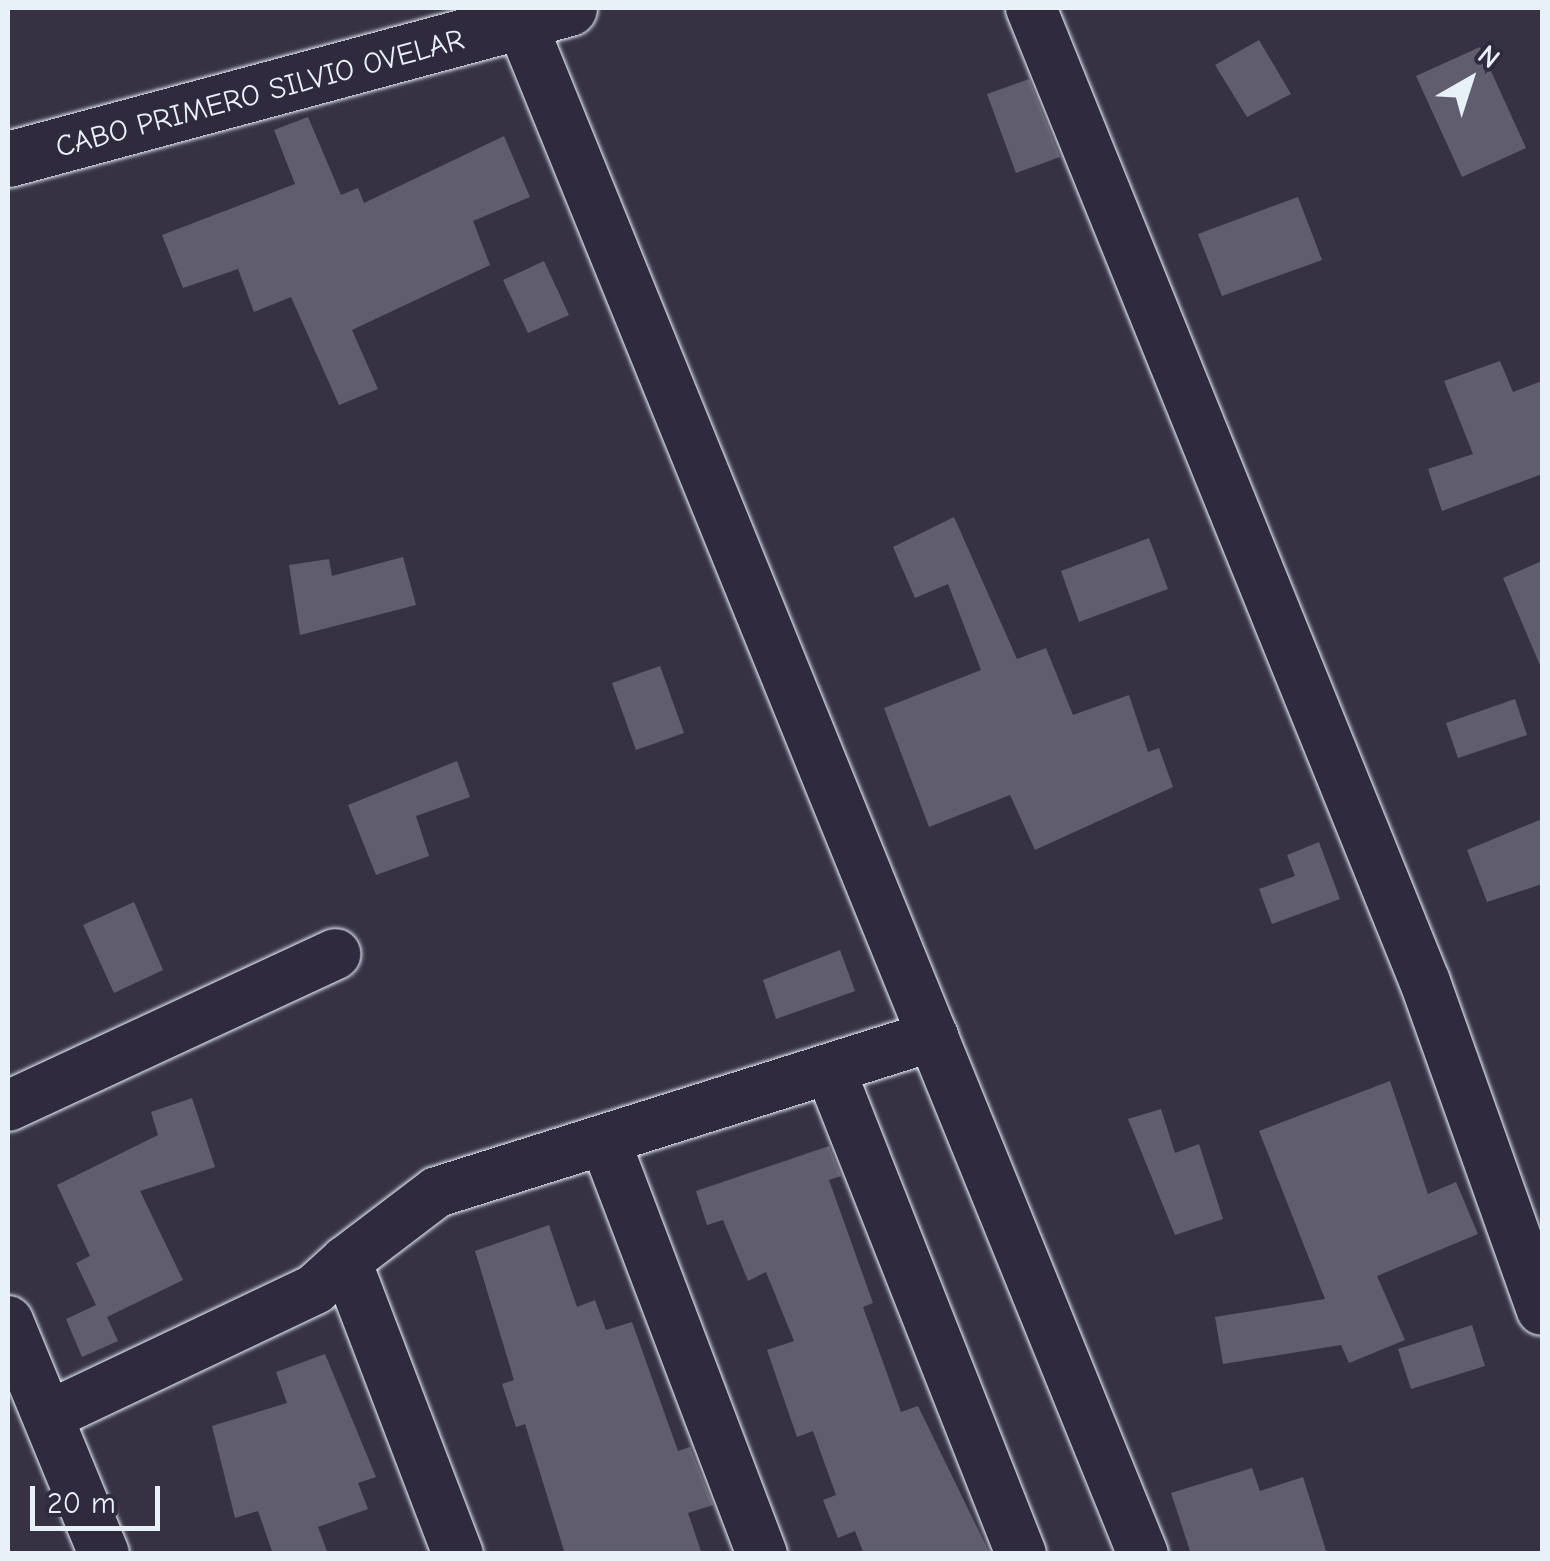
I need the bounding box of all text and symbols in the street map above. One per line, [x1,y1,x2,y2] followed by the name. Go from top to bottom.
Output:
[52,22,468,166] street label: CABO PRIMERO SILVIO OVELAR
[1420,30,1520,130] north arrow
[1472,38,1506,75] text: N
[35,1466,165,1528] scale bar
[47,1486,116,1521] text: 20 m

